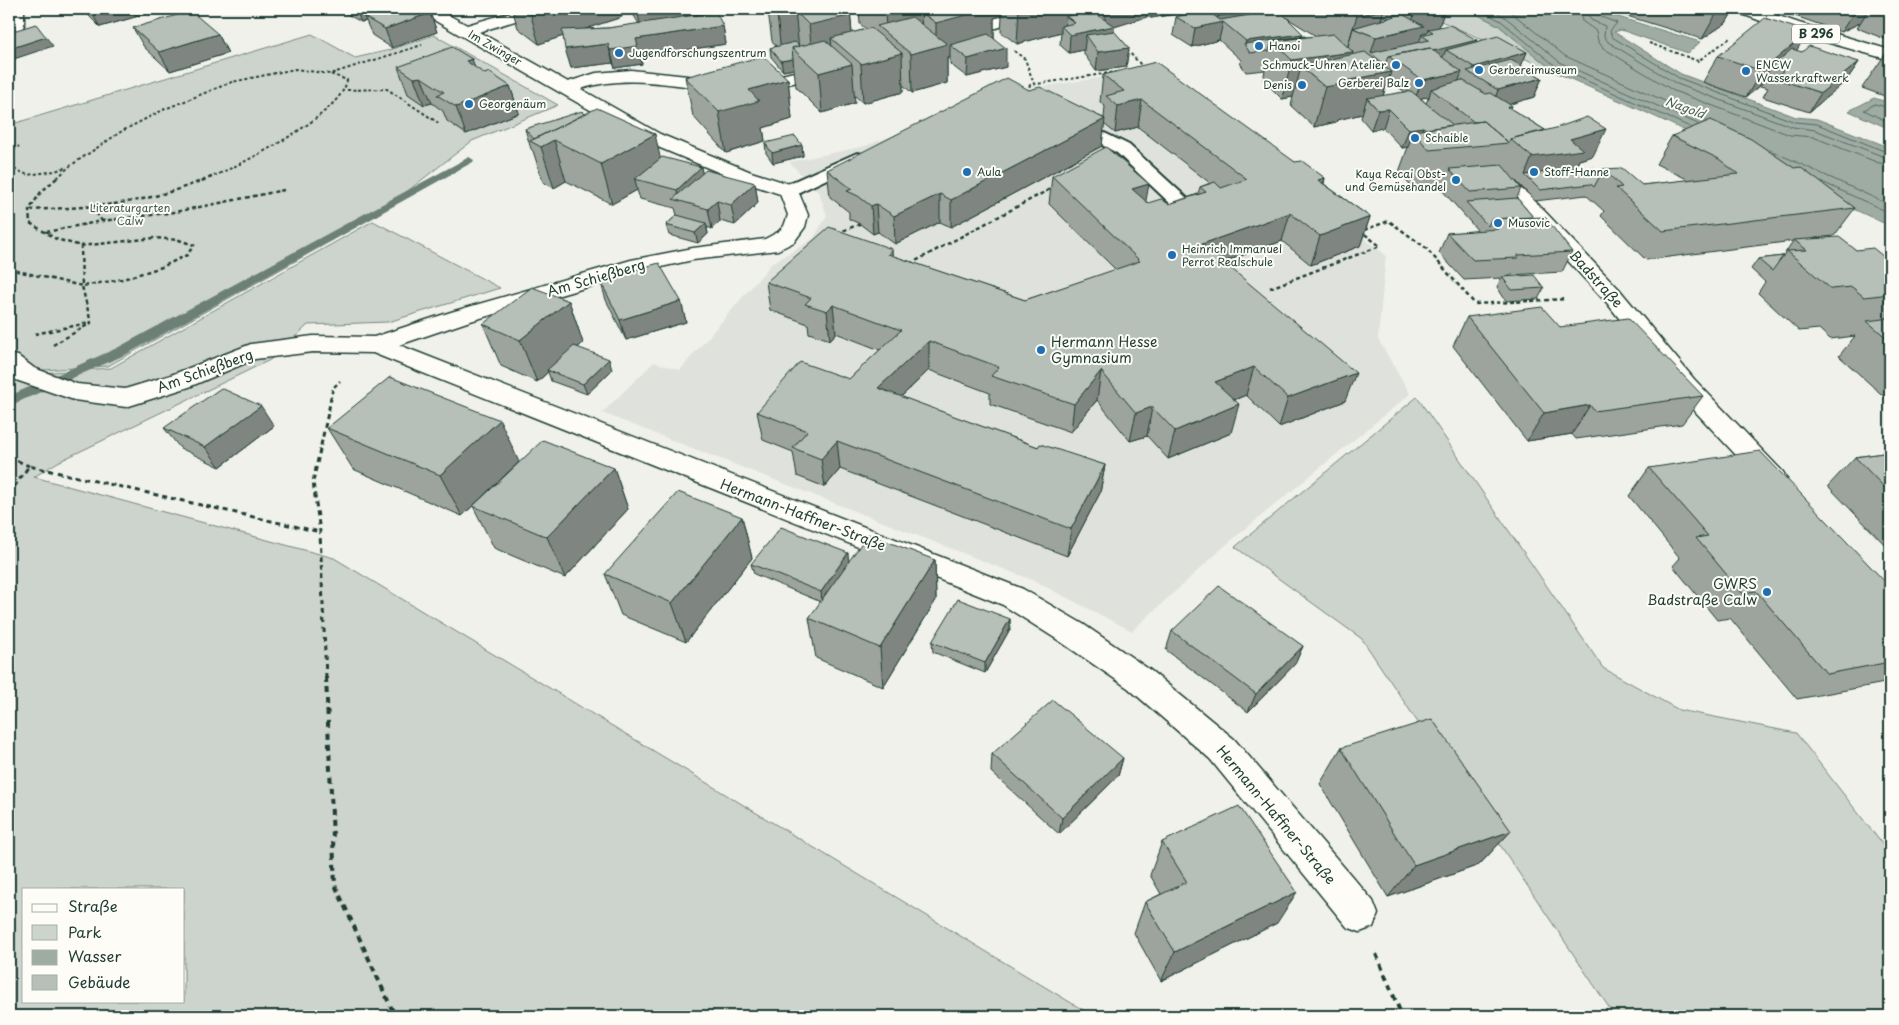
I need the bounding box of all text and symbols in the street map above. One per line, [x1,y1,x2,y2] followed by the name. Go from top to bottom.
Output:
[1792,24,1840,44] road number: B 296
[465,25,526,70] street label: Im Zwinger
[1269,37,1300,54] place label: Hanoi
[1253,40,1265,52] marker: Hanoi
[629,44,767,61] place label: Jugendforschungszentrum
[613,47,625,59] marker: Jugendforschungszentrum
[1262,56,1386,73] place label: Schmuck-Uhren Atelier
[1756,56,1849,86] place label: ENCW Wasserkraftwerk
[1390,59,1402,71] marker: Schmuck-Uhren Atelier
[1489,61,1577,78] place label: Gerbereimuseum
[1473,64,1485,76] marker: Gerbereimuseum
[1740,65,1752,77] marker: ENCW Wasserkraftwerk
[1338,74,1409,91] place label: Gerberei Balz
[1263,76,1292,93] place label: Denis
[1413,77,1425,89] marker: Gerberei Balz
[1296,79,1308,91] marker: Denis
[1663,92,1709,123] water label: Nagold
[479,95,546,112] place label: Georgenäum
[463,98,475,110] marker: Georgenäum
[1425,129,1468,146] place label: Schaible
[1409,132,1421,144] marker: Schaible
[977,163,1001,180] place label: Aula
[1544,163,1609,180] place label: Stoff-Hanne
[1345,165,1446,195] place label: Kaya Recai Obst- und Gemüsehandel
[961,166,973,178] marker: Aula
[1528,166,1540,178] marker: Stoff-Hanne
[1450,174,1462,186] marker: Kaya Recai Obst- und Gemüsehandel
[90,199,170,229] park label: Literaturgarten Calw
[1508,214,1550,231] place label: Musovic
[1492,217,1504,229] marker: Musovic
[1182,240,1282,270] place label: Heinrich Immanuel Perrot Realschule
[1565,245,1628,312] street label: Badstraße
[1166,249,1178,261] marker: Heinrich Immanuel Perrot Realschule
[544,254,647,302] street label: Am Schießberg
[1051,331,1157,368] place label: Hermann Hesse Gymnasium
[154,343,256,398] street label: Am Schießberg
[1035,344,1047,356] marker: Hermann Hesse Gymnasium
[717,473,889,556] street label: Hermann-Haffner-Straße
[1647,573,1757,610] place label: GWRS Badstraße Calw
[1761,586,1773,598] marker: GWRS Badstraße Calw
[1212,741,1341,889] street label: Hermann-Haffner-Straße
[22,888,185,1002] legend
[68,894,118,917] text: Straße
[68,920,102,943] text: Park
[68,944,121,967] text: Wasser
[68,970,130,993] text: Gebäude

